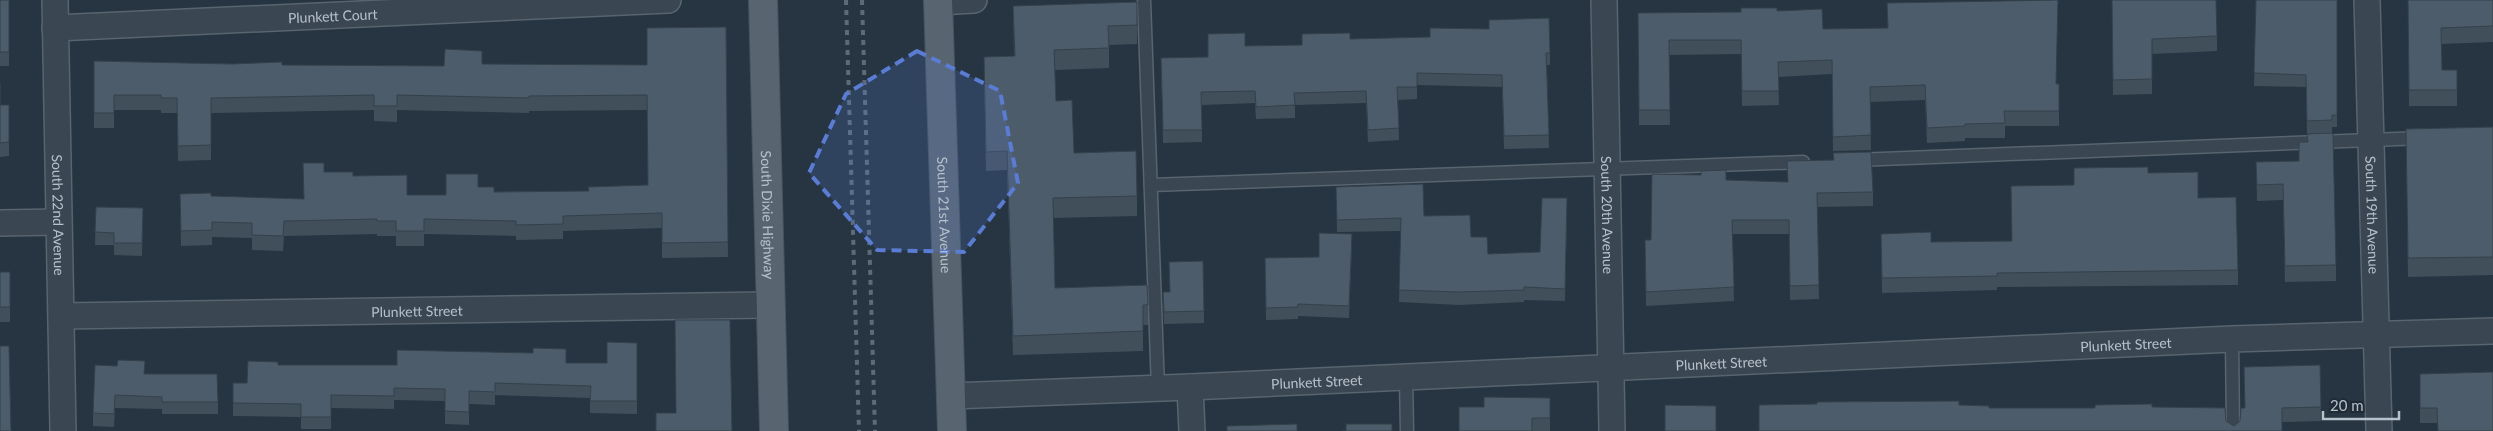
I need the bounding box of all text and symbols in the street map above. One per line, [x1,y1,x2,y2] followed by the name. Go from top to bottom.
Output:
[288,5,378,26] street label: Plunkett Court
[758,150,779,280] street label: South Dixie Highway
[49,154,69,276] street label: South 22nd Avenue
[935,156,955,273] street label: South 21st Avenue
[1598,156,1618,274] street label: South 20th Avenue
[2363,156,2383,274] street label: South 19th Avenue
[371,301,463,320] street label: Plunkett Street
[2080,333,2172,354] street label: Plunkett Street
[1675,352,1767,373] street label: Plunkett Street
[1271,371,1363,392] street label: Plunkett Street
[2323,388,2399,420] scale bar
[2330,396,2364,414] text: 20 m

